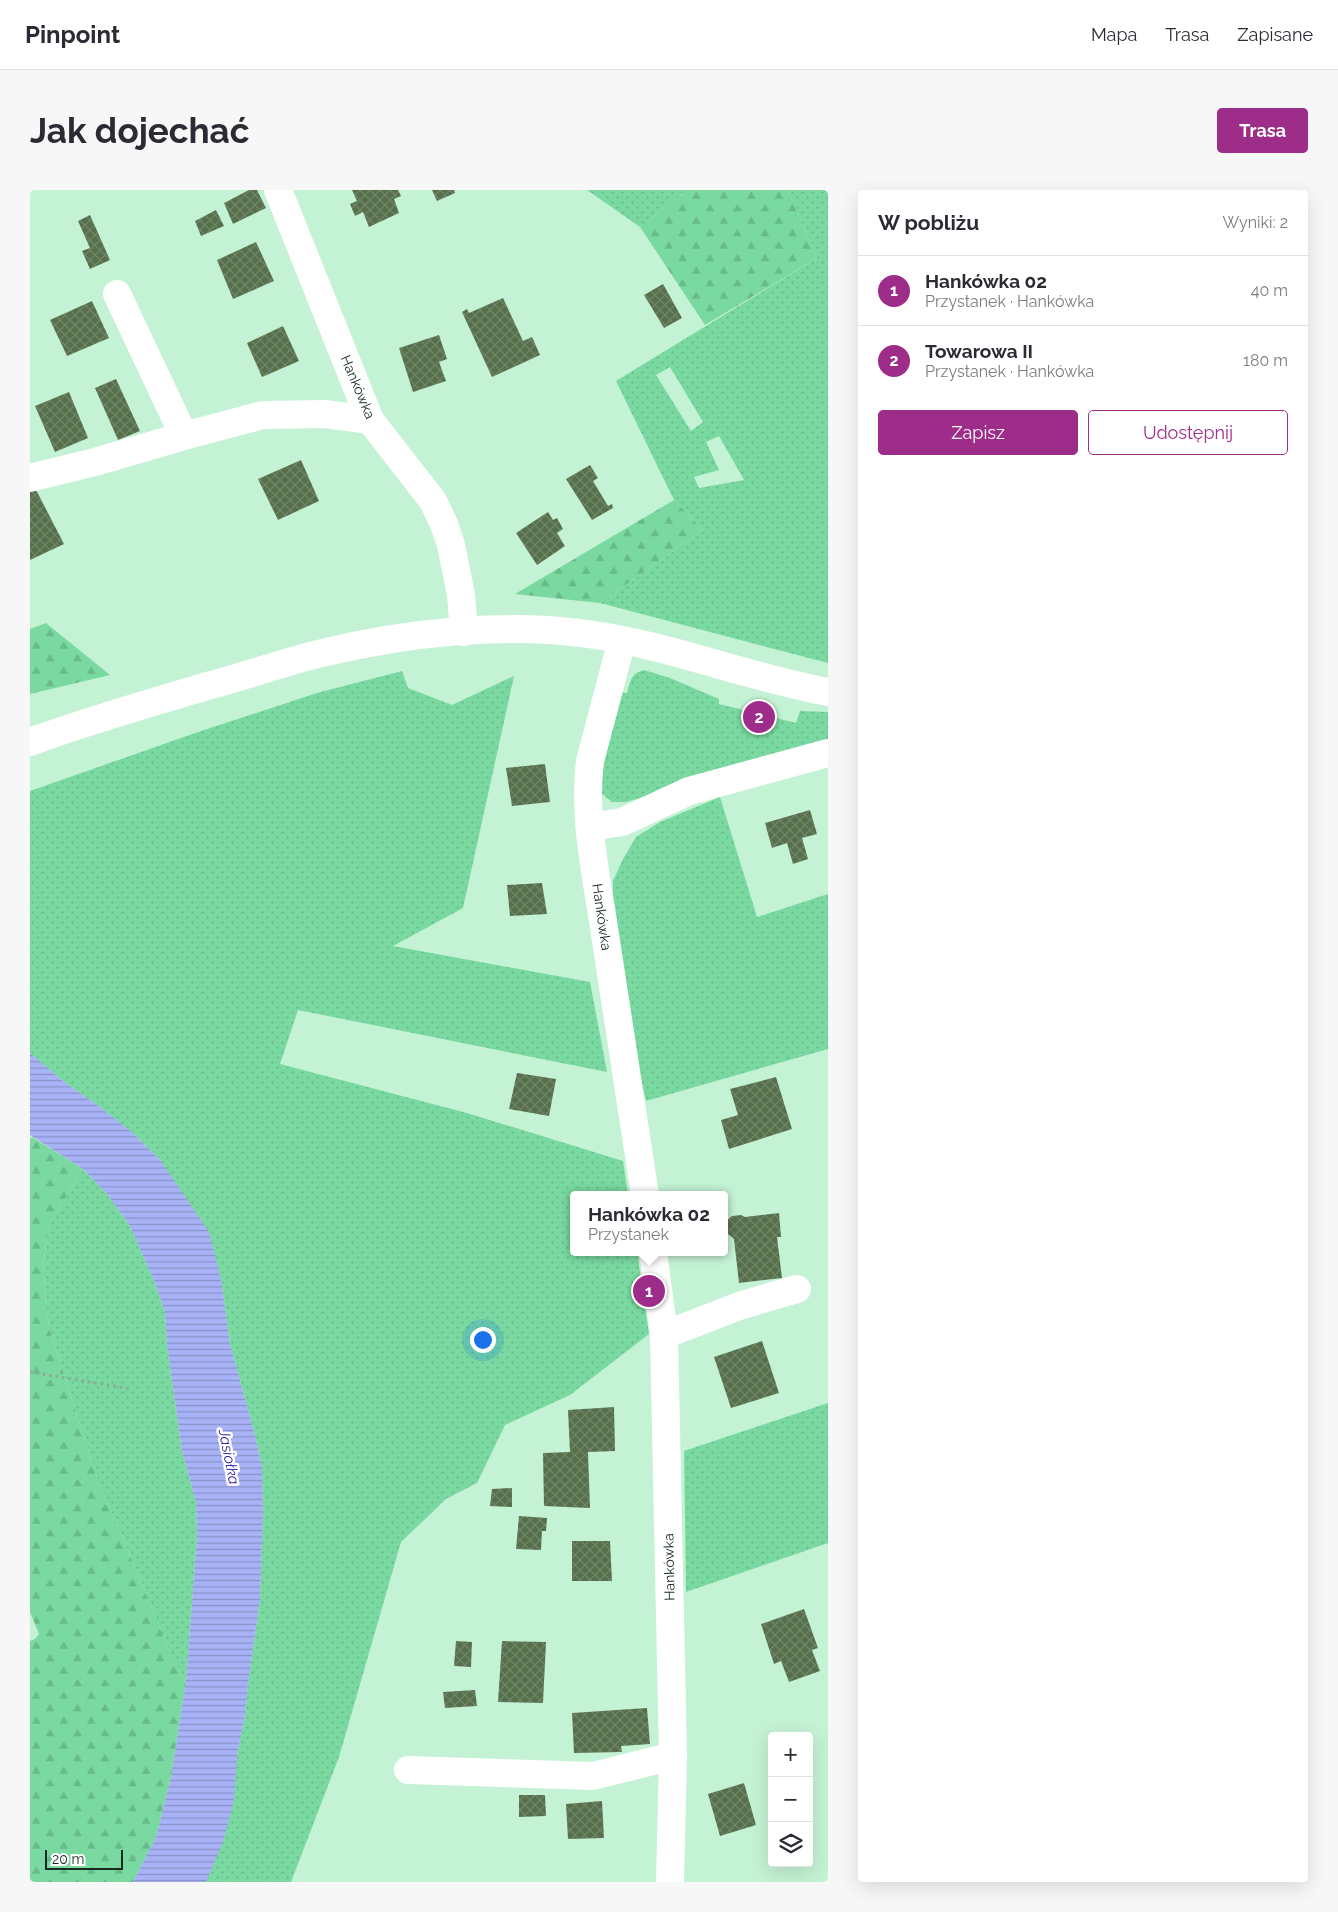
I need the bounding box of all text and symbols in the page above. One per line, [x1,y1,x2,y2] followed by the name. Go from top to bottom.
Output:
[25,20,120,49] text: Pinpoint
[1091,24,1137,45] text: Mapa
[1165,24,1209,45] text: Trasa
[1237,24,1313,45] text: Zapisane
[1217,108,1308,153] button: Trasa
[30,110,249,151] text: Jak dojechać
[878,210,979,235] text: W pobliżu
[1223,213,1288,232] text: Wyniki: 2
[925,270,1047,292] text: Hankówka 02
[890,281,898,300] text: 1
[1251,281,1288,300] text: 40 m
[925,292,1094,311] text: Przystanek · Hankówka
[925,340,1033,362] text: Towarowa II
[889,351,899,370] text: 2
[1243,351,1288,370] text: 180 m
[337,353,379,421] street label: Hankówka
[925,362,1094,381] text: Przystanek · Hankówka
[878,410,1078,455] button: Zapisz
[1088,410,1288,455] button: Udostępnij
[743,698,775,736] pin: 2
[589,882,615,952] street label: Hankówka
[570,1191,728,1256] popup
[588,1203,710,1225] text: Hankówka 02
[588,1225,669,1244] text: Przystanek
[633,1272,665,1310] pin: 1
[470,1327,496,1353] your location
[215,1427,243,1486] water label: Jasiołka
[660,1533,678,1601] street label: Hankówka
[768,1732,813,1867] map controls
[768,1732,813,1777] button: +
[768,1777,813,1822] button: −
[768,1822,813,1867] button: layers
[45,1847,122,1870] scale bar
[52,1851,84,1867] text: 20 m

